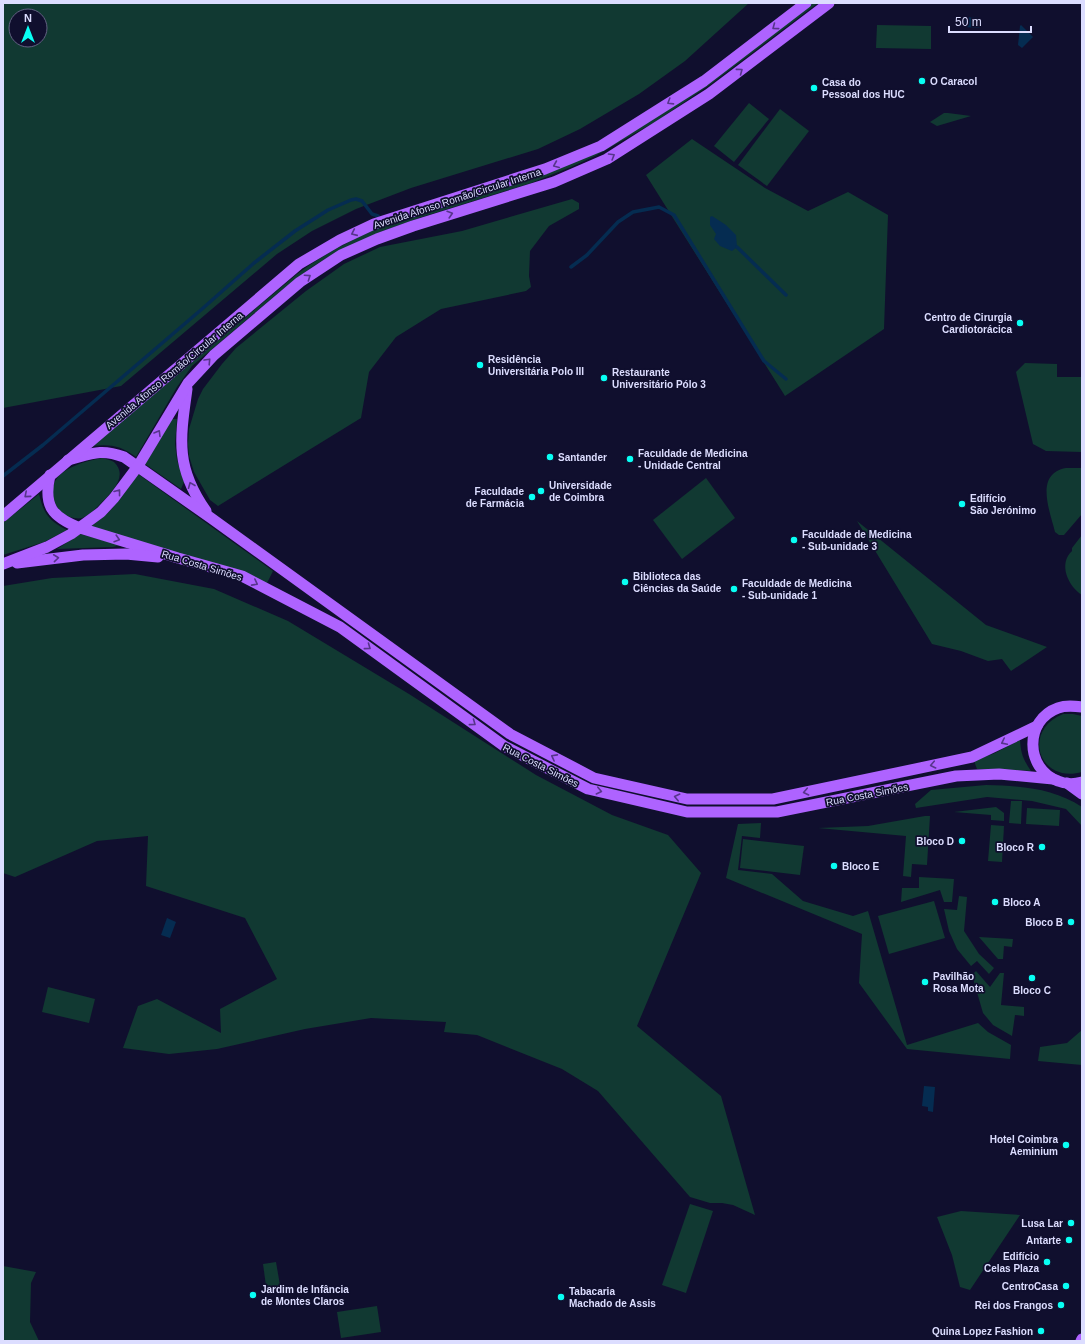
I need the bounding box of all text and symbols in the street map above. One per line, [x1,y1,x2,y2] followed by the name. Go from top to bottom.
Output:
[8,8,48,48] north arrow
[949,8,1031,34] scale bar
[24,12,32,24] text: N
[955,15,982,29] text: 50 m
[773,22,780,29] one-way arrow
[736,69,743,76] one-way arrow
[917,76,927,86] marker: O Caracol
[930,76,977,87] place label: O Caracol
[822,77,905,100] place label: Casa do Pessoal dos HUC
[809,83,819,93] marker: Casa do Pessoal dos HUC
[667,97,674,105] one-way arrow
[608,153,615,160] one-way arrow
[553,160,561,168] one-way arrow
[372,166,543,231] street label: Avenida Afonso Romão/Circular Interna
[447,210,454,219] one-way arrow
[350,229,357,237] one-way arrow
[304,274,311,282] one-way arrow
[104,309,245,431] street label: Avenida Afonso Romão/Circular Interna
[924,312,1012,335] place label: Centro de Cirurgia Cardiotorácica
[1015,318,1025,328] marker: Centro de Cirurgia Cardiotorácica
[488,354,584,377] place label: Residência Universitária Polo III
[204,358,211,366] one-way arrow
[475,360,485,370] marker: Residência Universitária Polo III
[612,367,706,390] place label: Restaurante Universitário Pólo 3
[599,373,609,383] marker: Restaurante Universitário Pólo 3
[154,430,161,437] one-way arrow
[638,448,748,471] place label: Faculdade de Medicina - Unidade Central
[545,452,555,462] marker: Santander
[558,452,607,463] place label: Santander
[625,454,635,464] marker: Faculdade de Medicina - Unidade Central
[549,480,612,503] place label: Universidade de Coimbra
[188,481,196,488] one-way arrow
[466,486,524,509] place label: Faculdade de Farmácia
[536,486,546,496] marker: Universidade de Coimbra
[25,490,32,497] one-way arrow
[114,490,121,497] one-way arrow
[527,492,537,502] marker: Faculdade de Farmácia
[970,493,1036,516] place label: Edifício São Jerónimo
[957,499,967,509] marker: Edifício São Jerónimo
[802,529,912,552] place label: Faculdade de Medicina - Sub-unidade 3
[113,534,120,543] one-way arrow
[789,535,799,545] marker: Faculdade de Medicina - Sub-unidade 3
[160,548,243,583] street label: Rua Costa Simões
[53,554,59,563] one-way arrow
[633,571,722,594] place label: Biblioteca das Ciências da Saúde
[620,577,630,587] marker: Biblioteca das Ciências da Saúde
[251,578,258,585] one-way arrow
[742,578,852,601] place label: Faculdade de Medicina - Sub-unidade 1
[729,584,739,594] marker: Faculdade de Medicina - Sub-unidade 1
[363,642,370,649] one-way arrow
[469,718,476,726] one-way arrow
[1001,737,1009,745] one-way arrow
[501,742,580,789] street label: Rua Costa Simões
[551,754,559,762] one-way arrow
[930,761,937,769] one-way arrow
[825,781,909,808] street label: Rua Costa Simões
[596,787,602,795] one-way arrow
[803,787,809,795] one-way arrow
[674,793,680,801] one-way arrow
[916,836,954,847] place label: Bloco D
[957,836,967,846] marker: Bloco D
[996,842,1035,853] place label: Bloco R
[1037,842,1047,852] marker: Bloco R
[829,861,839,871] marker: Bloco E
[842,861,880,872] place label: Bloco E
[990,897,1000,907] marker: Bloco A
[1003,897,1040,908] place label: Bloco A
[1025,917,1063,928] place label: Bloco B
[1066,917,1076,927] marker: Bloco B
[933,971,984,994] place label: Pavilhão Rosa Mota
[1027,973,1037,983] marker: Bloco C
[920,977,930,987] marker: Pavilhão Rosa Mota
[1013,985,1051,996] place label: Bloco C
[990,1134,1058,1157] place label: Hotel Coimbra Aeminium
[1061,1140,1071,1150] marker: Hotel Coimbra Aeminium
[1021,1218,1063,1229] place label: Lusa Lar
[1066,1218,1076,1228] marker: Lusa Lar
[1026,1235,1061,1246] place label: Antarte
[1064,1235,1074,1245] marker: Antarte
[984,1251,1039,1274] place label: Edifício Celas Plaza
[1042,1257,1052,1267] marker: Edifício Celas Plaza
[1002,1281,1058,1292] place label: CentroCasa
[1061,1281,1071,1291] marker: CentroCasa
[261,1284,349,1307] place label: Jardim de Infância de Montes Claros
[569,1286,656,1309] place label: Tabacaria Machado de Assis
[248,1290,258,1300] marker: Jardim de Infância de Montes Claros
[556,1292,566,1302] marker: Tabacaria Machado de Assis
[975,1300,1053,1311] place label: Rei dos Frangos
[1056,1300,1066,1310] marker: Rei dos Frangos
[932,1326,1033,1337] place label: Quina Lopez Fashion
[1036,1326,1046,1336] marker: Quina Lopez Fashion

